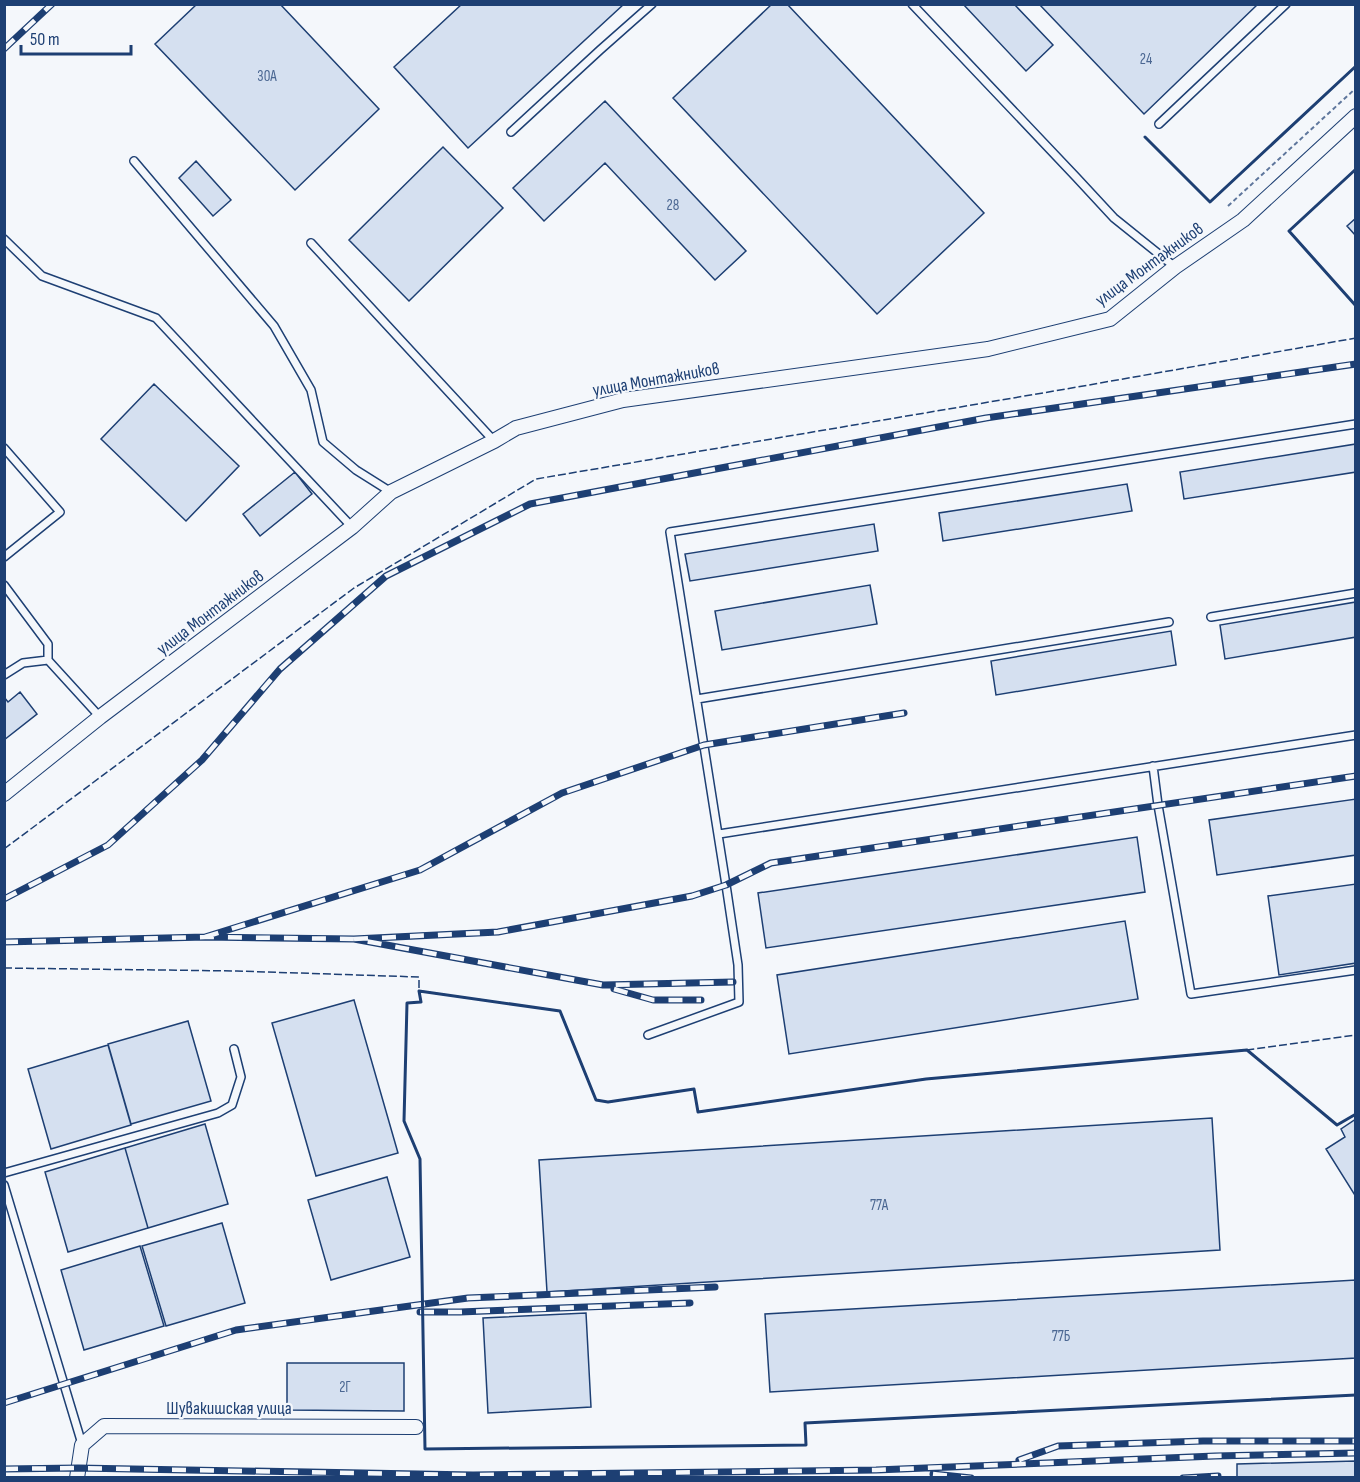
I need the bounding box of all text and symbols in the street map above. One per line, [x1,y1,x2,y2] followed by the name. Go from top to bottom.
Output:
[21,18,130,56] scale bar
[30,29,60,50] text: 50 m
[1140,50,1152,69] house number: 24
[257,67,277,86] house number: 30А
[667,196,679,215] house number: 28
[1091,218,1207,311] street label: улица Монтажников
[591,358,721,401] street label: улица Монтажников
[153,565,268,659] street label: улица Монтажников
[870,1196,889,1215] house number: 77А
[1052,1327,1071,1346] house number: 77Б
[339,1378,351,1397] house number: 2Г
[166,1398,292,1419] street label: Шувакишская улица

